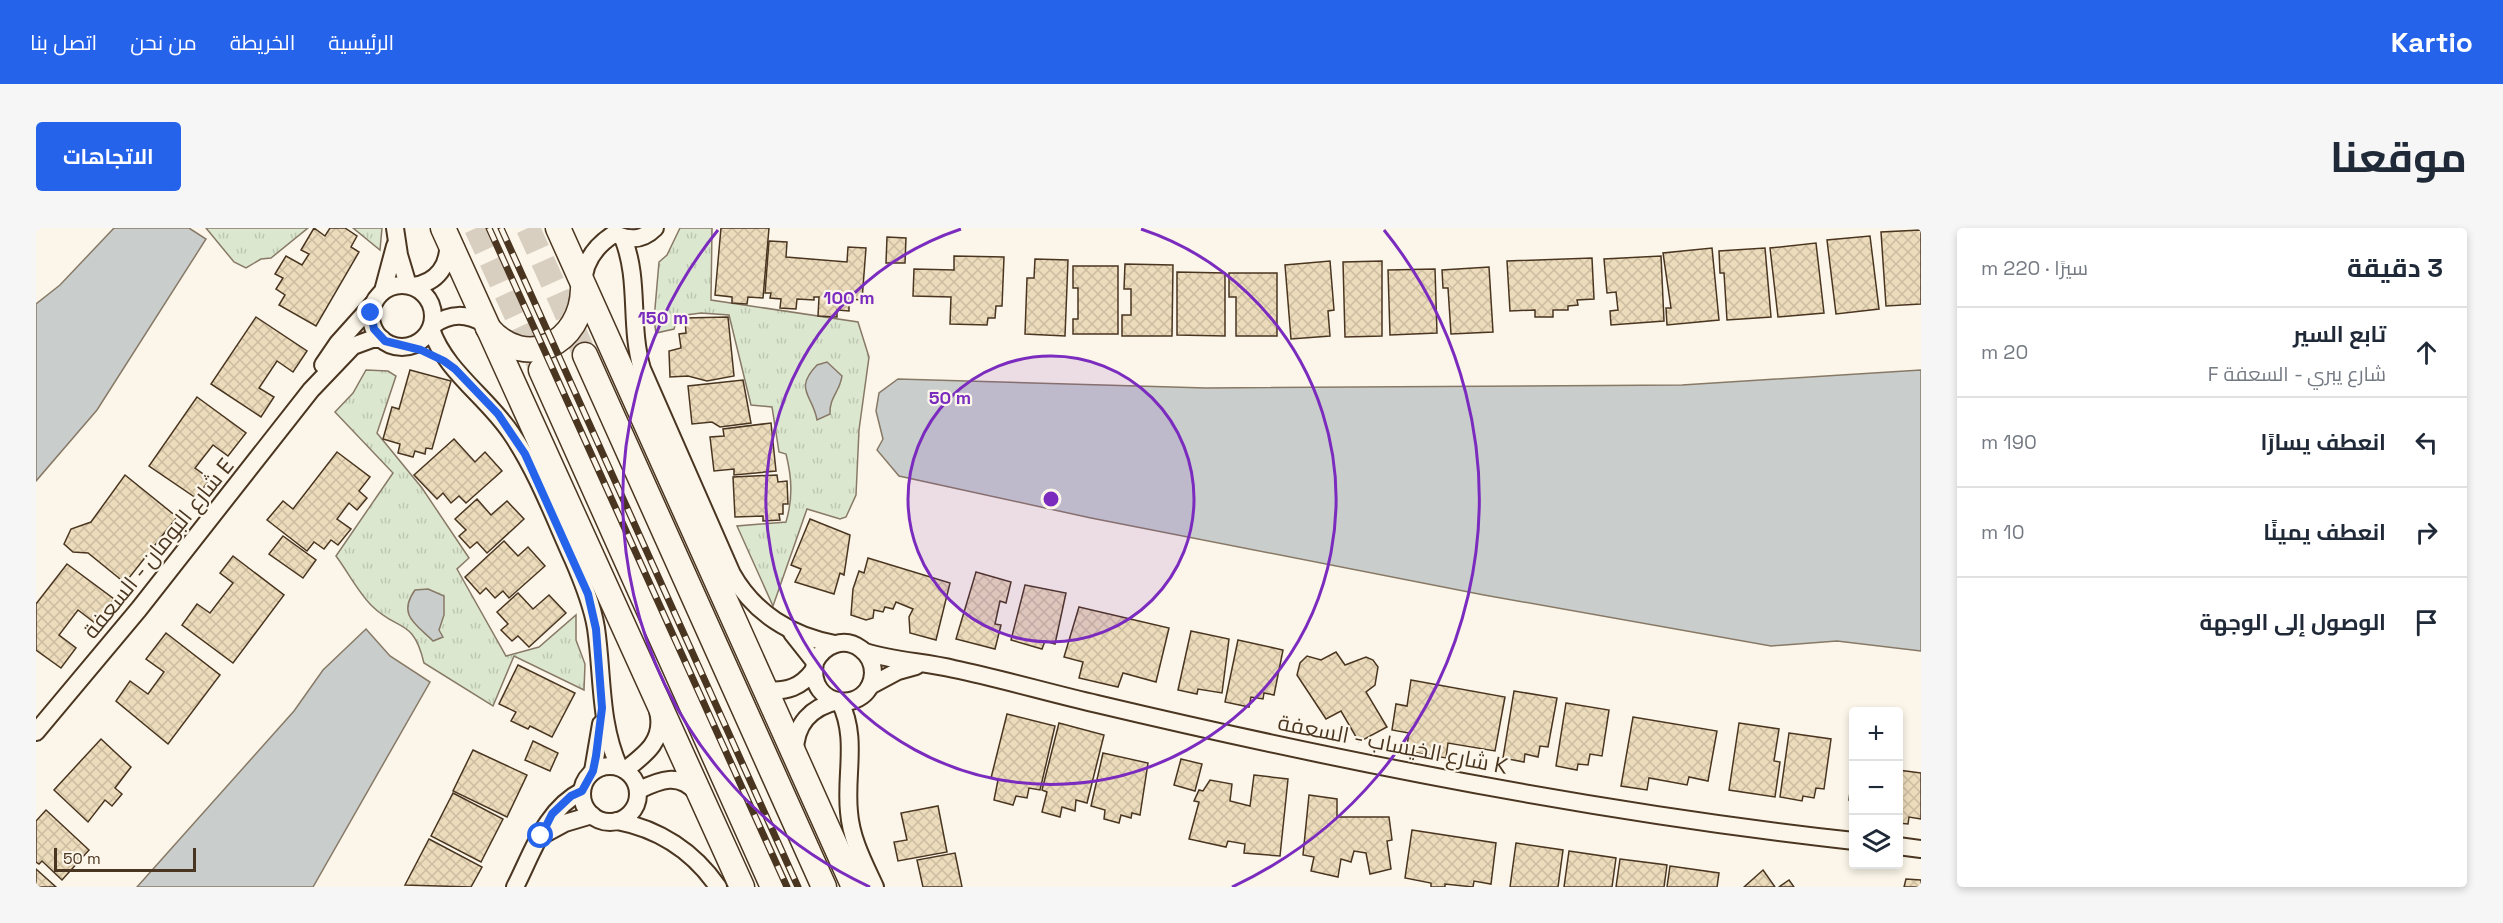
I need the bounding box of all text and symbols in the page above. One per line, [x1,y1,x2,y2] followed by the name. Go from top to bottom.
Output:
[2391,24,2473,60] text: Kartio
[30,29,97,56] text: اتصل بنا
[130,29,197,56] text: من نحن
[230,29,295,56] text: الخريطة
[328,29,394,56] text: الرئيسية
[36,122,181,191] button: الاتجاهات
[2330,131,2467,184] text: موقعنا
[2347,251,2443,285] text: 3 دقيقة
[1981,255,2088,281] text: سيرًا · 220 m
[823,286,875,309] text: 100 m
[357,299,383,325] route end
[638,306,688,329] text: 150 m
[2293,320,2386,348] text: تابع السير
[2410,336,2443,369] icon: ahead
[1981,339,2028,365] text: 20 m
[2208,361,2386,387] text: شارع يبري - السعفة F
[929,386,971,409] text: 50 m
[2410,426,2443,459] icon: left
[2260,428,2386,456] text: انعطف يسارًا
[1981,429,2037,455] text: 190 m
[76,452,240,645] street label: شارع البومان - السعفة E
[1041,489,1061,509] centre of rings
[2410,516,2443,549] icon: right
[2263,518,2386,546] text: انعطف يمينًا
[1981,519,2025,545] text: 10 m
[2410,606,2443,639] icon: arrive
[2200,608,2386,636] text: الوصول إلى الوجهة
[1849,707,1903,869] map controls
[1849,707,1903,761] button: +
[1276,708,1511,781] street label: شارع الخيساب - السعفة K
[1849,761,1903,815] button: −
[1849,815,1903,869] button: layers
[527,822,553,848] route start
[54,845,196,872] scale bar
[63,848,101,869] text: 50 m

